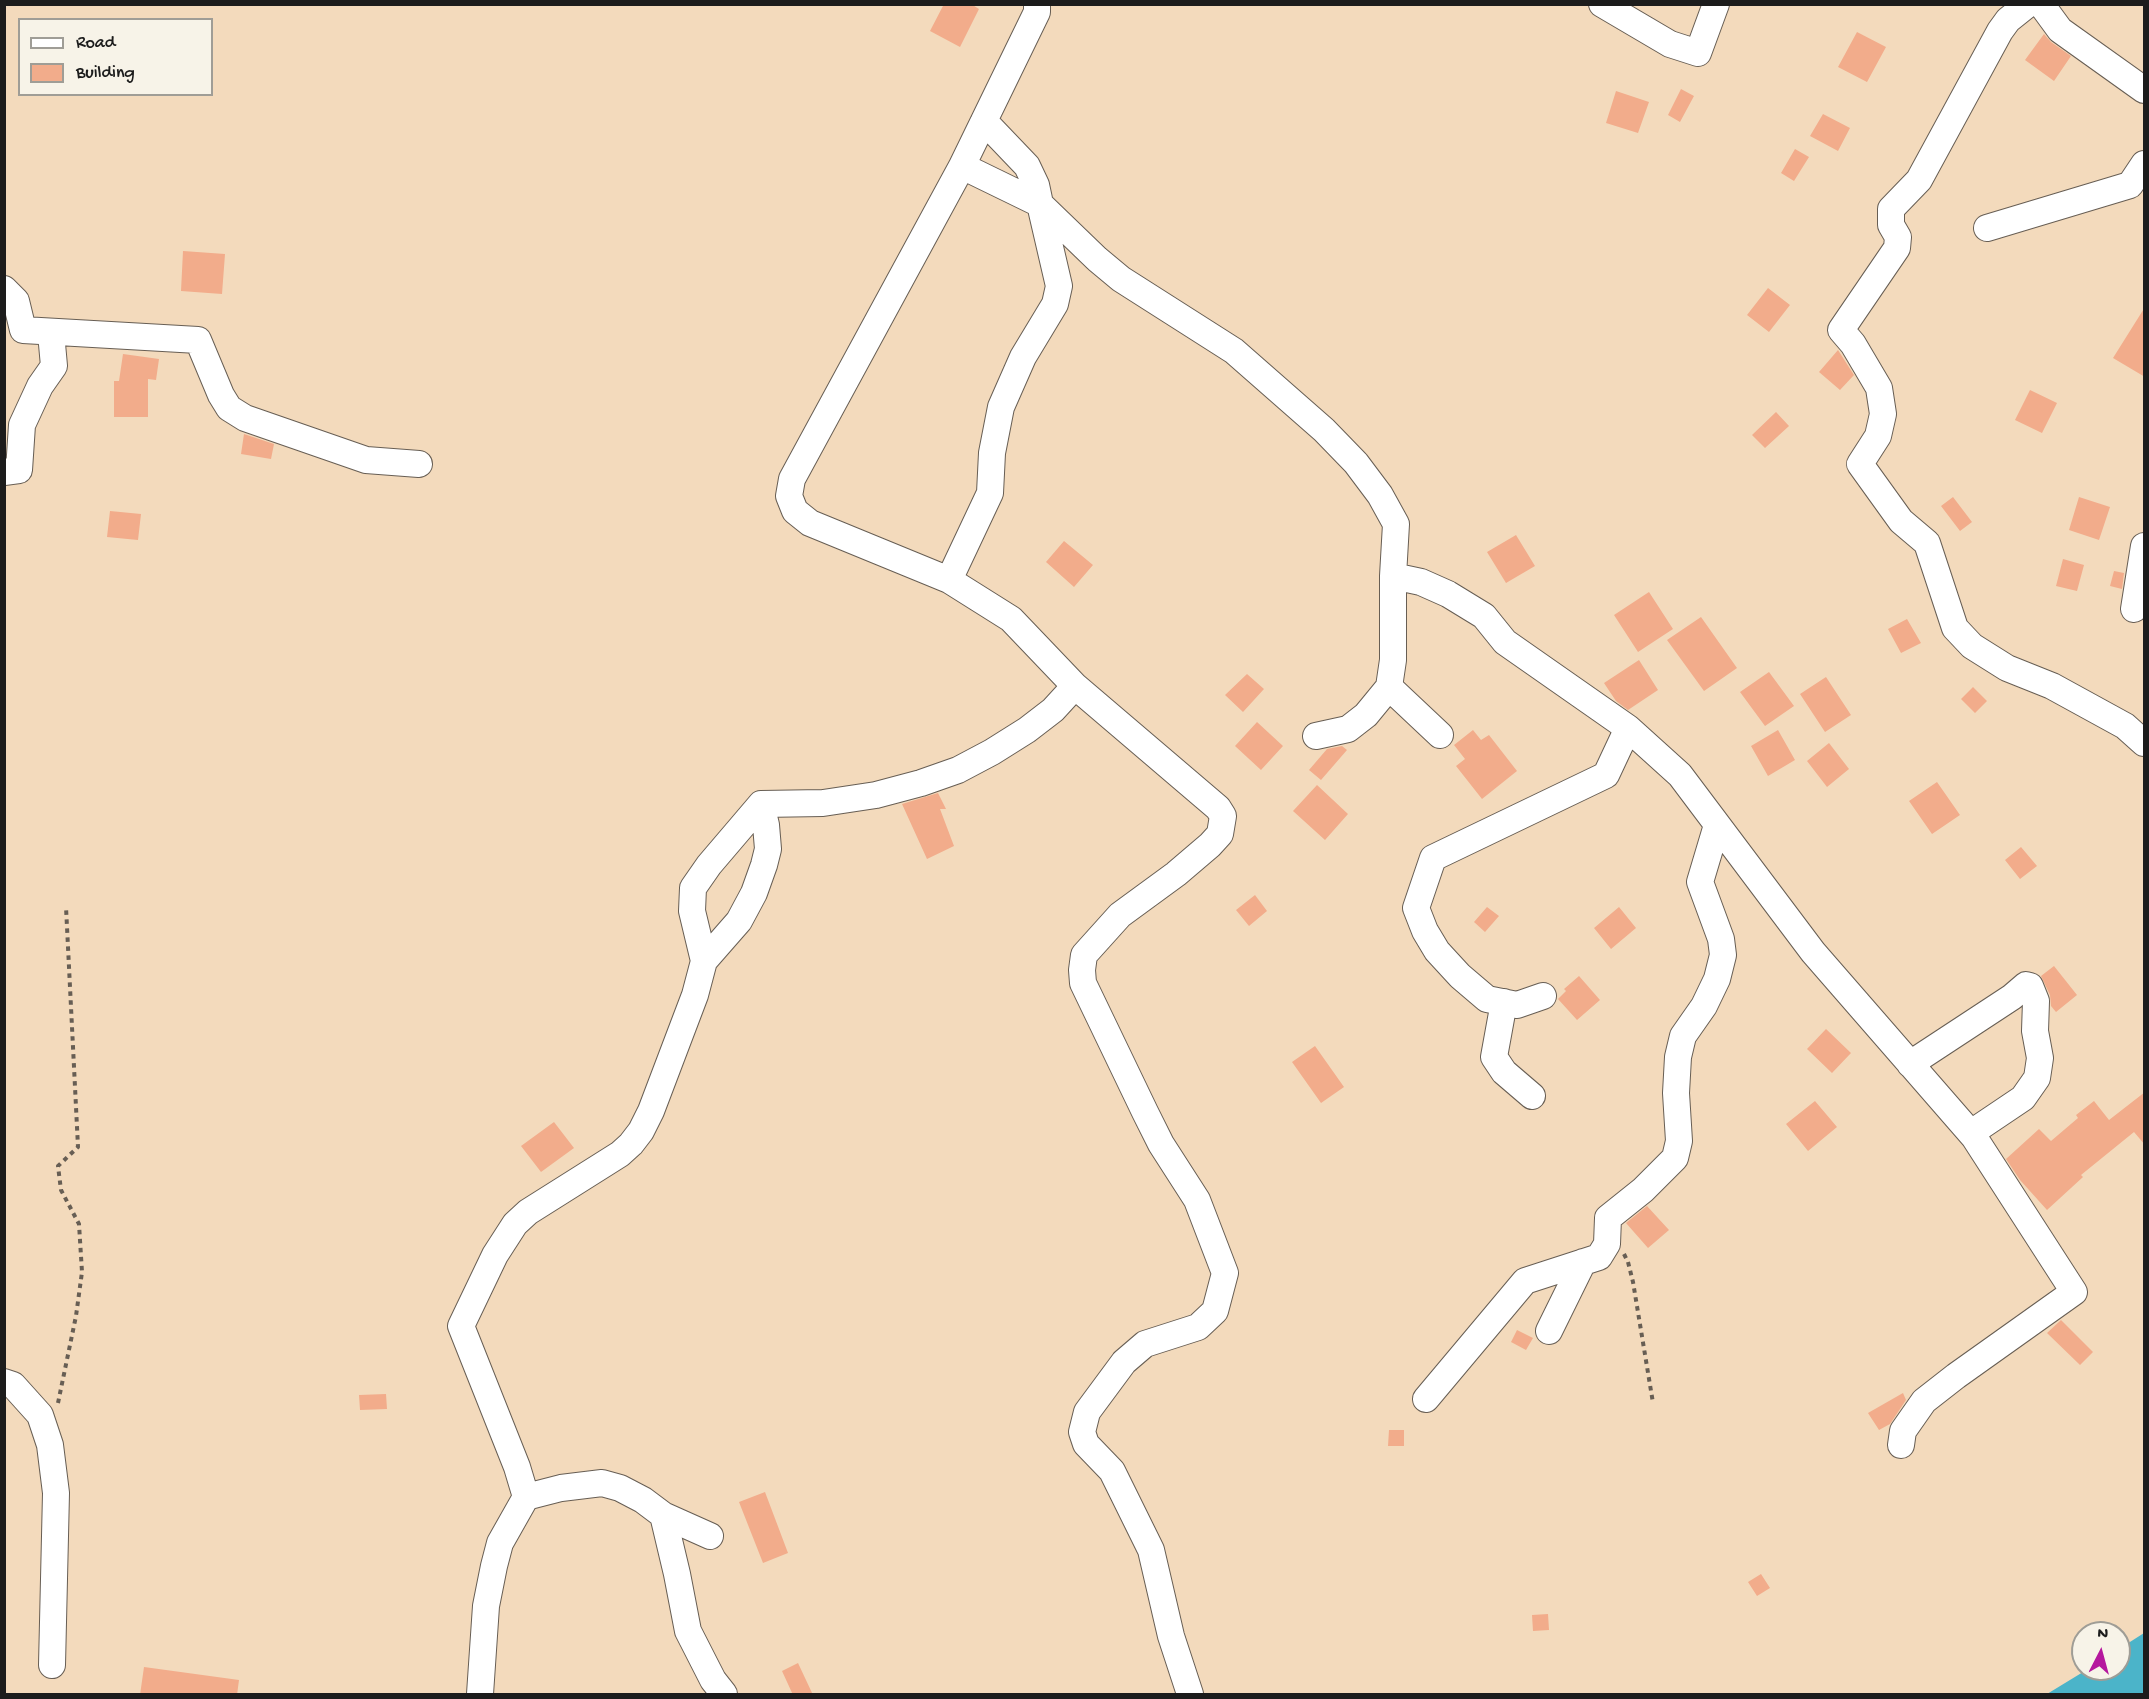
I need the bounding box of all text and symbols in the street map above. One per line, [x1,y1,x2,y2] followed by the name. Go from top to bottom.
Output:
[18,18,213,96] legend
[76,33,115,54] text: Road
[76,63,135,84] text: Building
[2071,1621,2131,1681] north arrow
[2097,1625,2109,1645] text: N

